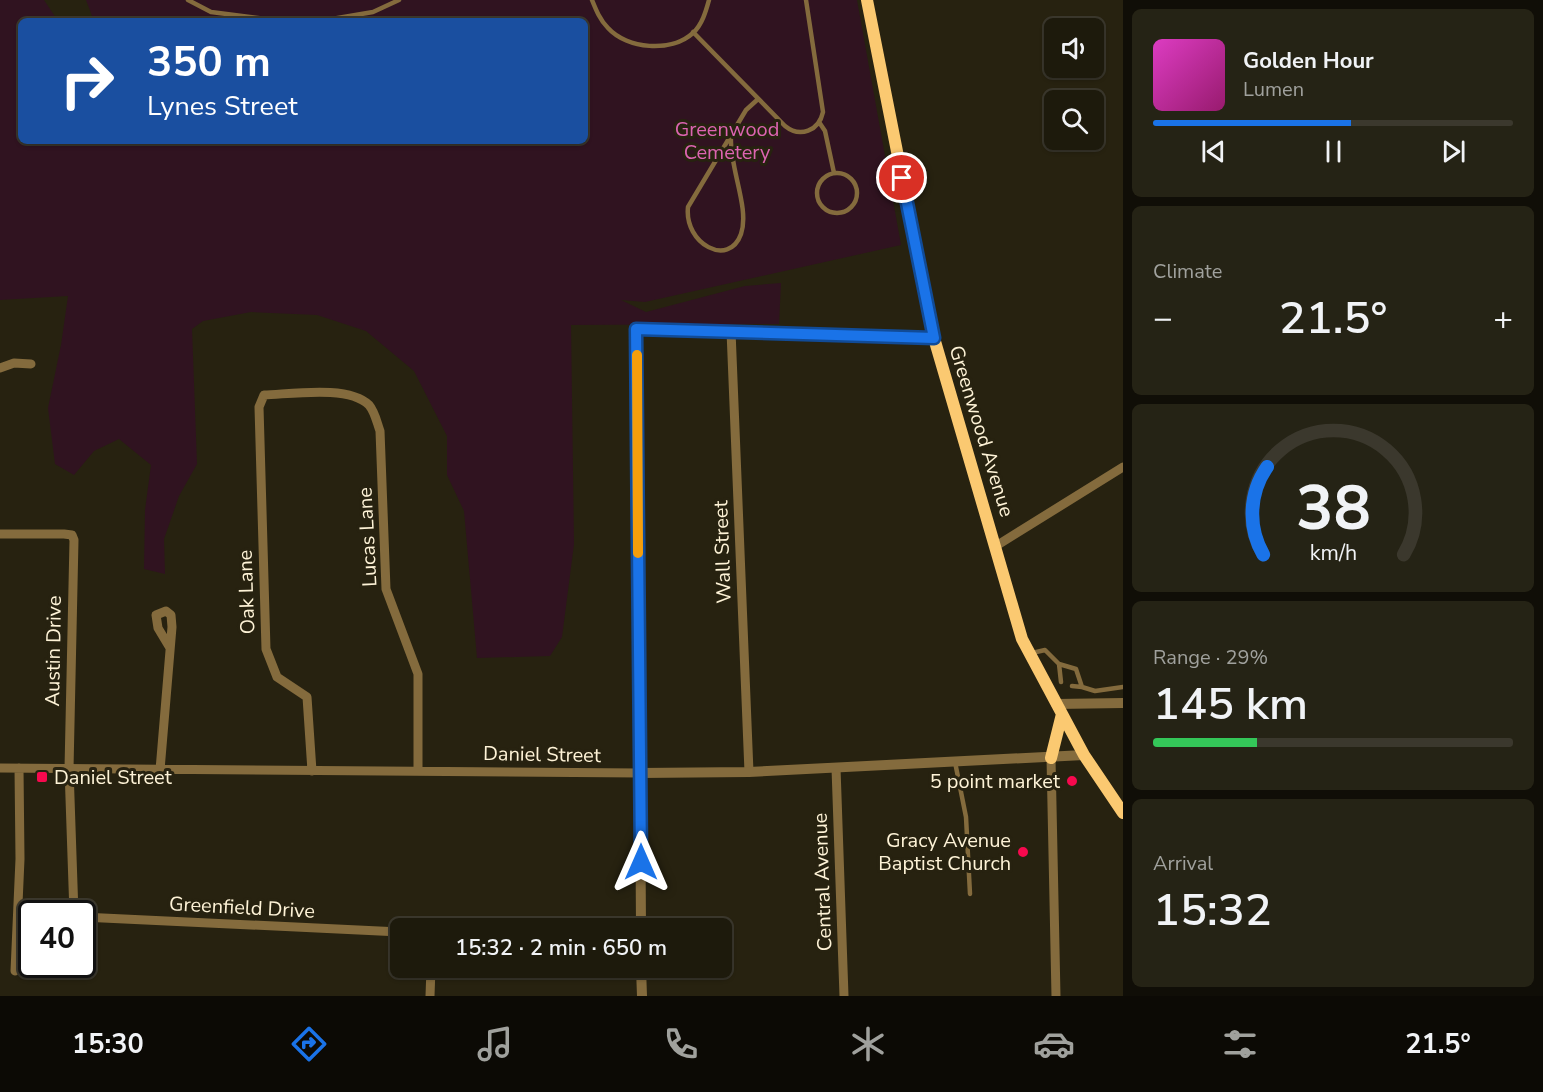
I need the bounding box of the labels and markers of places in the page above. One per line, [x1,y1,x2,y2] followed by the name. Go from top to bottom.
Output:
[876,152,927,203] pin
[54,764,173,791] place label: Daniel Street
[930,768,1061,795] place label: 5 point market
[35,770,49,784] marker: Daniel Street
[1065,774,1079,788] marker: 5 point market
[878,827,1011,877] place label: Gracy Avenue Baptist Church
[1016,845,1030,859] marker: Gracy Avenue Baptist Church

